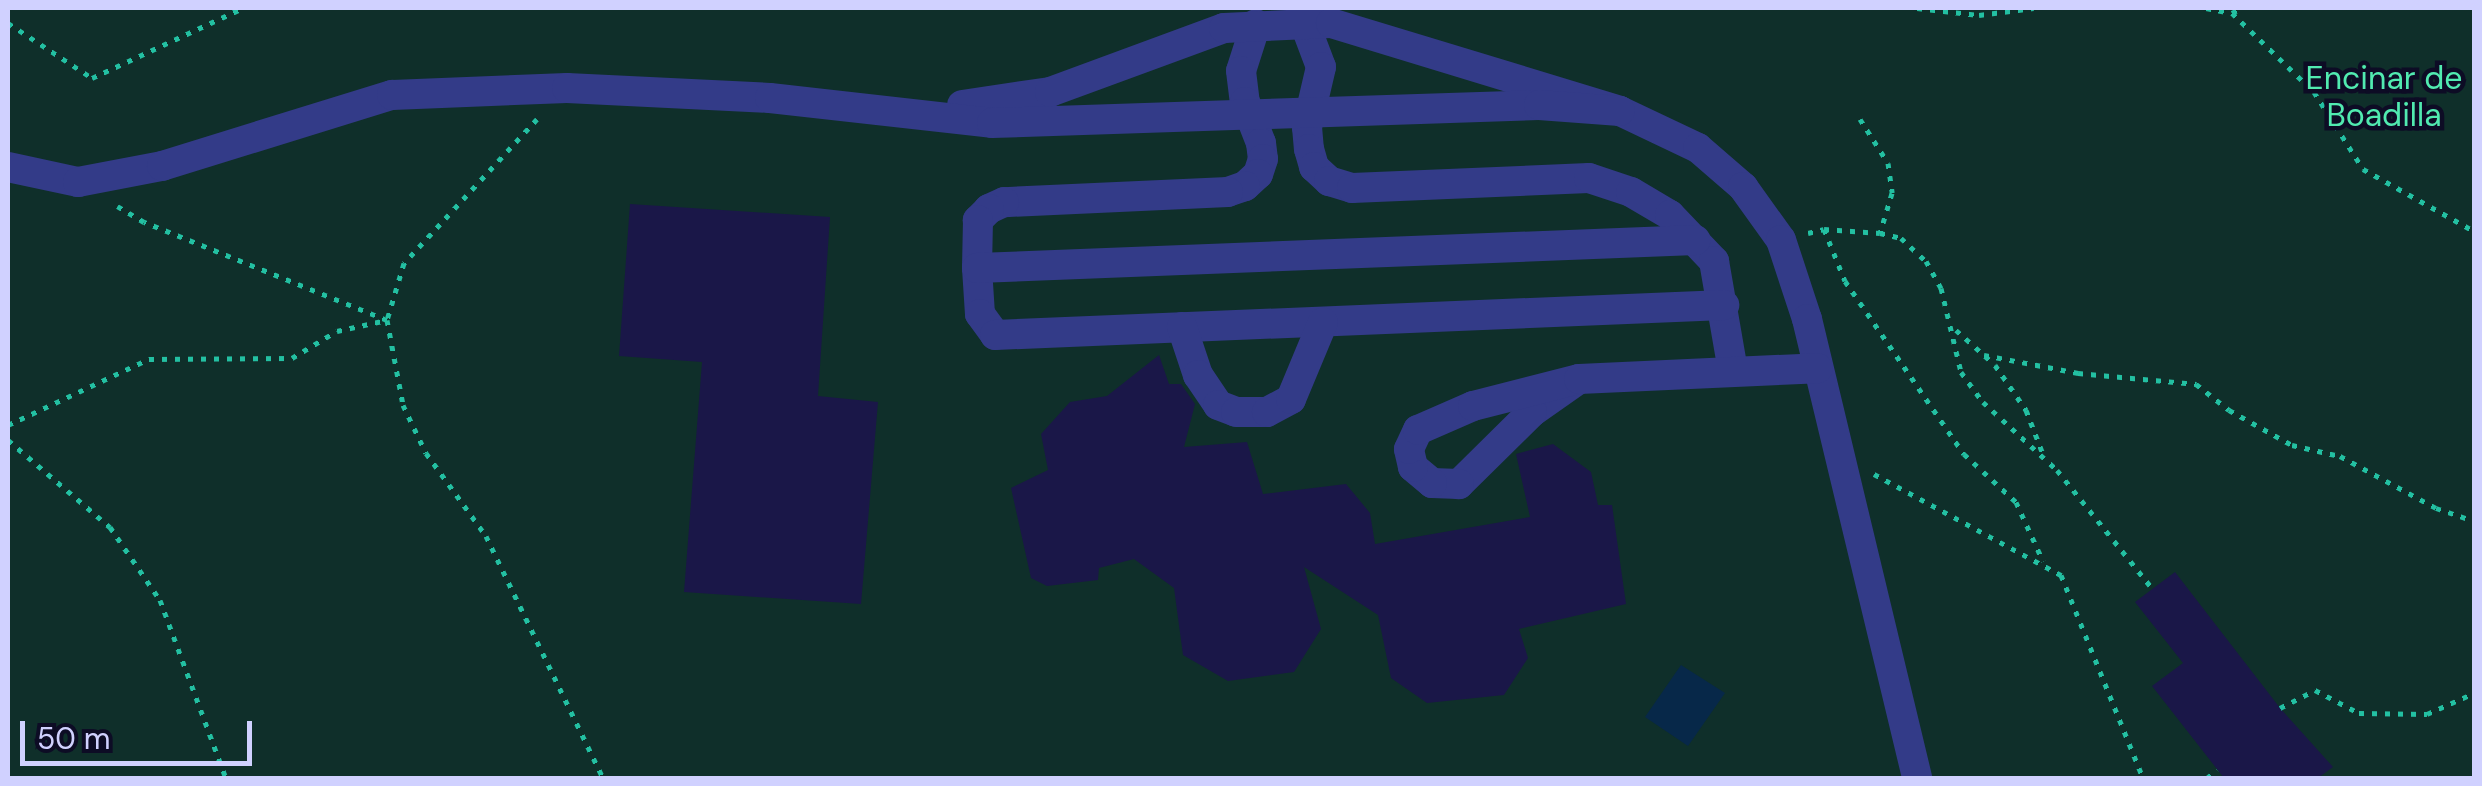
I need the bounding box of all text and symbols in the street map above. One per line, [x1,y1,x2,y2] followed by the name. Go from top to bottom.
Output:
[2306,60,2462,135] park label: Encinar de Boadilla
[25,701,258,763] scale bar
[37,719,111,758] text: 50 m

